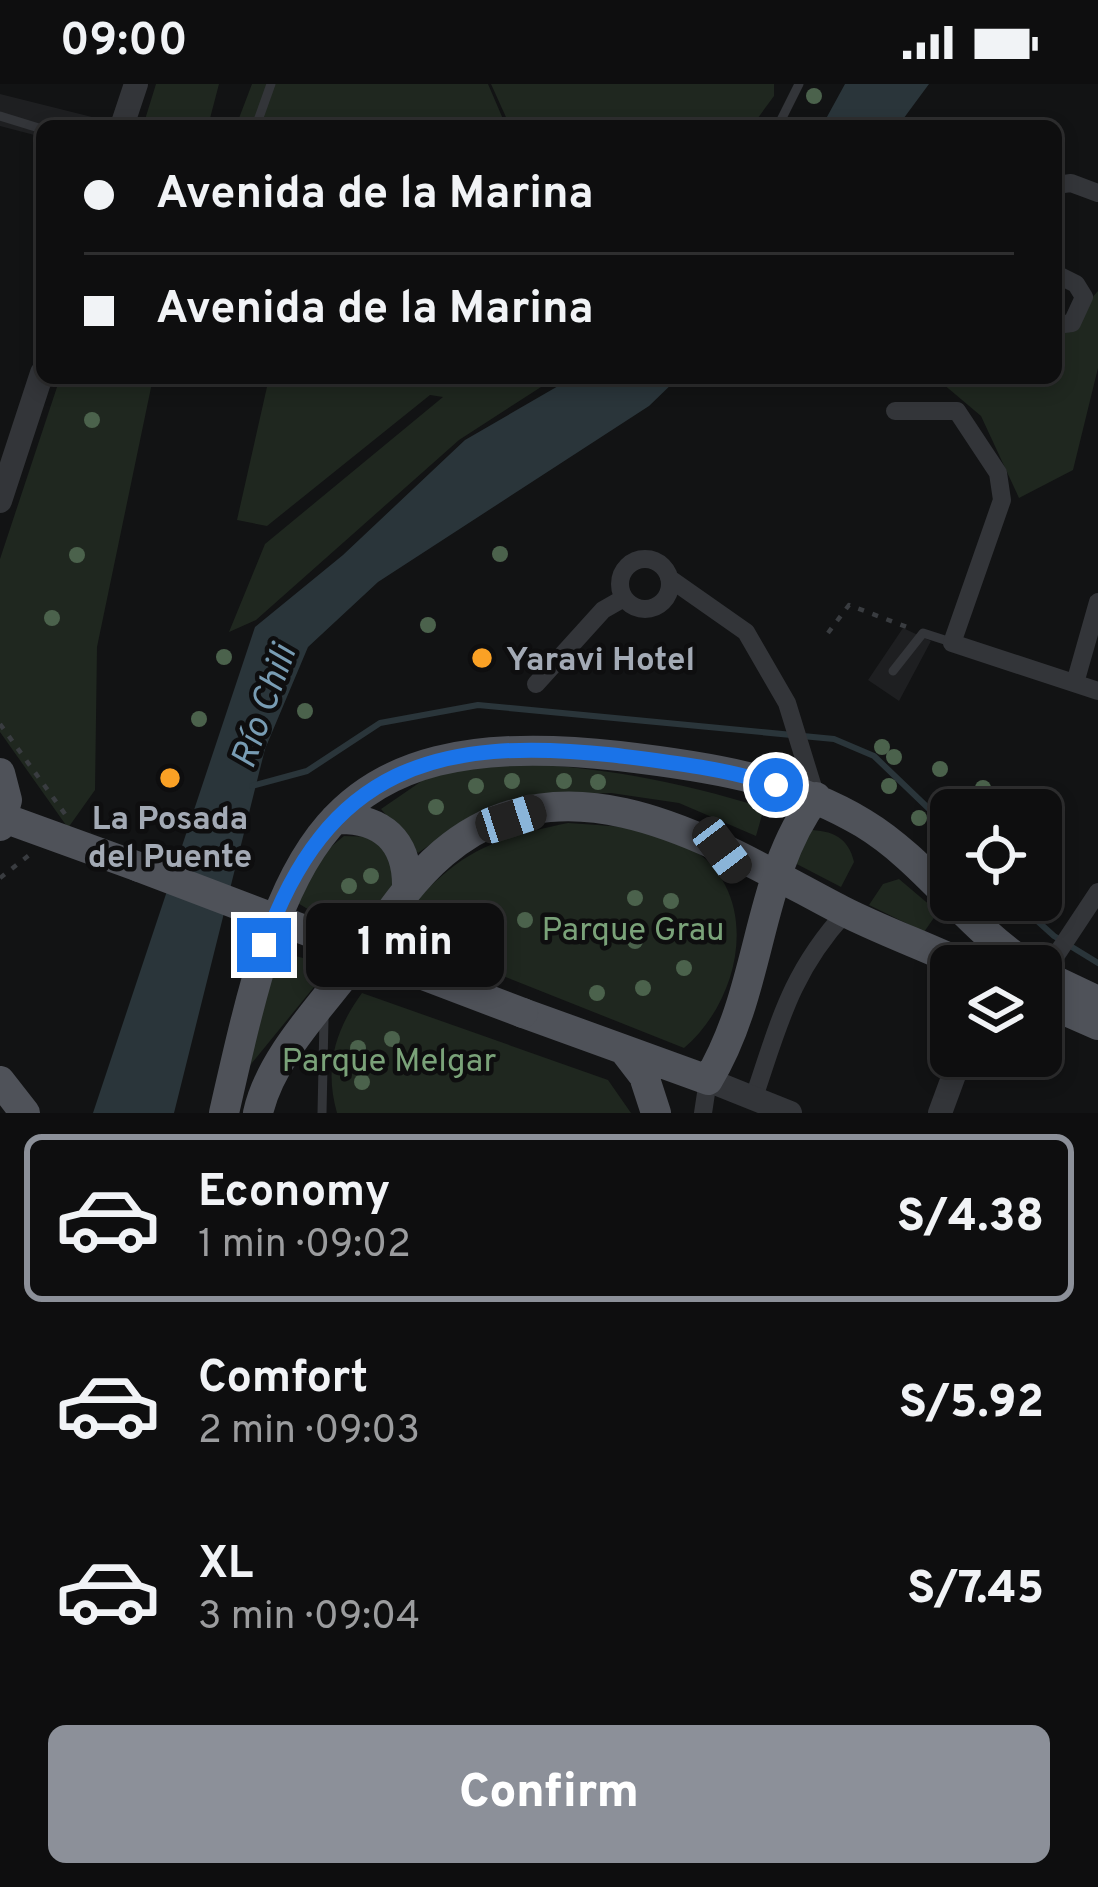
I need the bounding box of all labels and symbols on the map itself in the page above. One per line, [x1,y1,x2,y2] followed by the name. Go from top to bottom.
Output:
[222,638,310,775] water label: Río Chili
[506,641,695,683] place label: Yaravi Hotel
[469,645,495,671] marker: Yaravi Hotel
[749,758,803,812] route start
[157,765,183,791] marker: La Posada del Puente
[471,791,551,847] car
[88,800,252,880] place label: La Posada del Puente
[686,810,758,890] car
[306,903,504,987] callout: 1 min
[541,911,725,953] park label: Parque Grau
[237,918,291,972] route end
[282,1042,497,1084] park label: Parque Melgar

